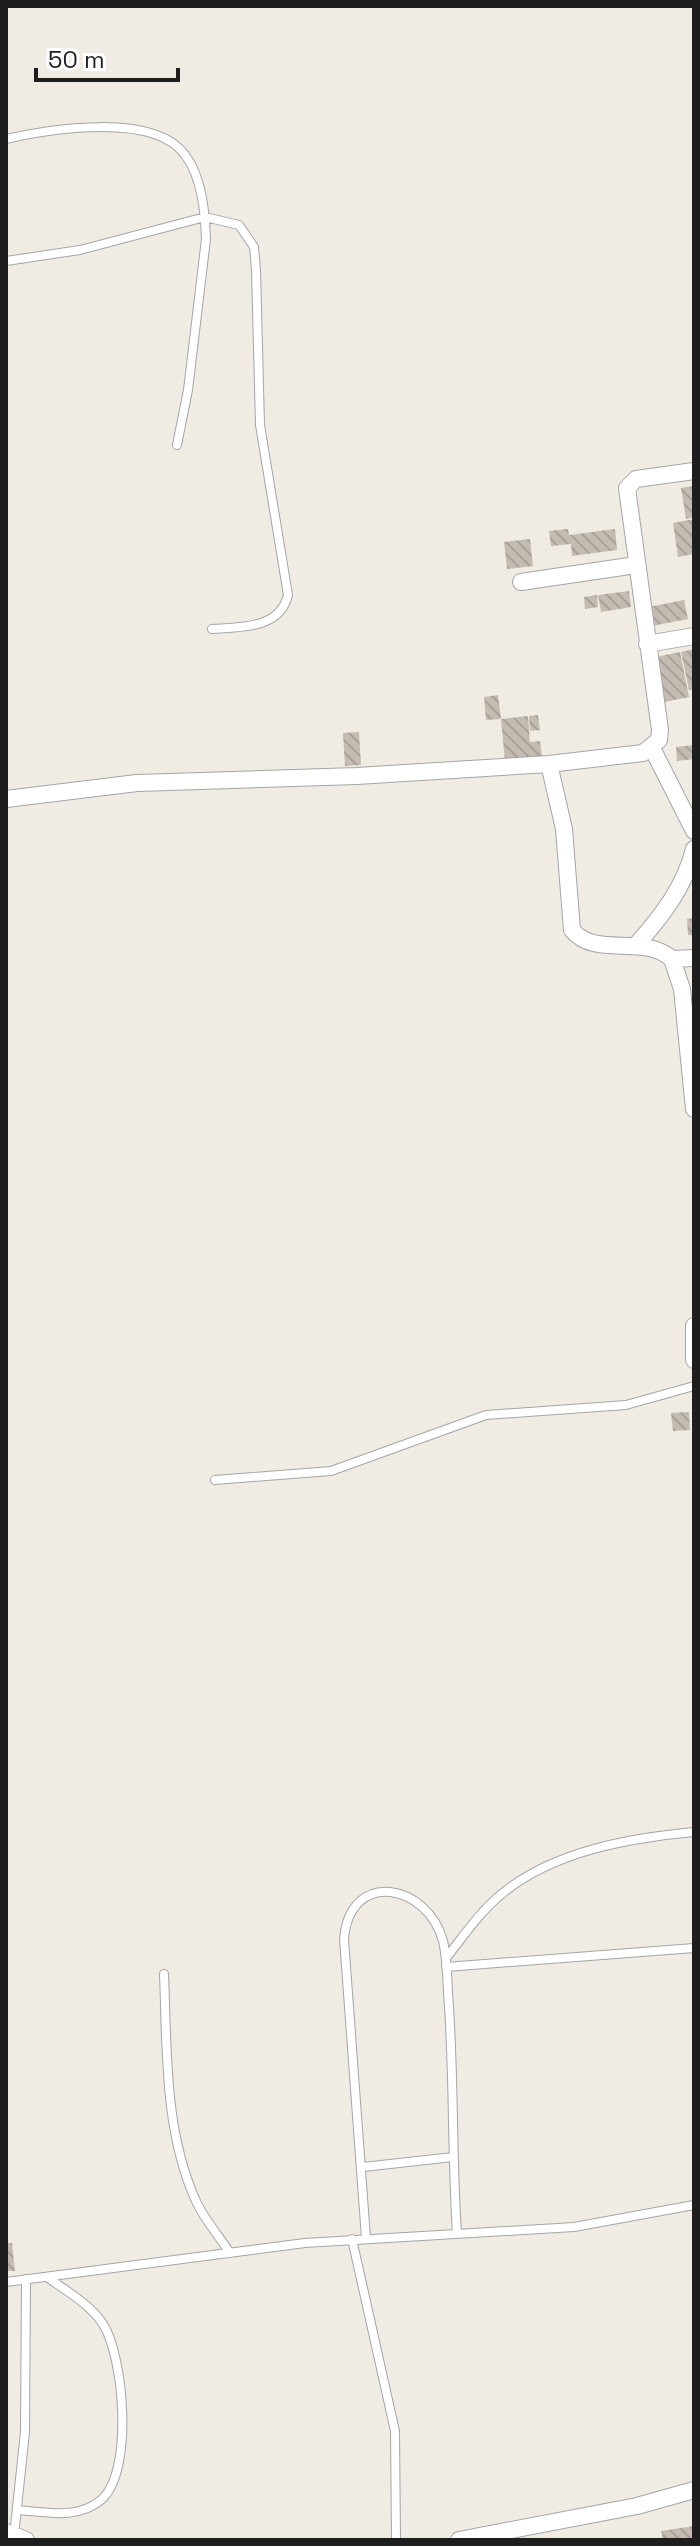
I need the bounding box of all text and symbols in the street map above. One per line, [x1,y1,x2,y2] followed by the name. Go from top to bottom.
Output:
[36,32,178,82] scale bar
[48,44,105,75] text: 50 m

